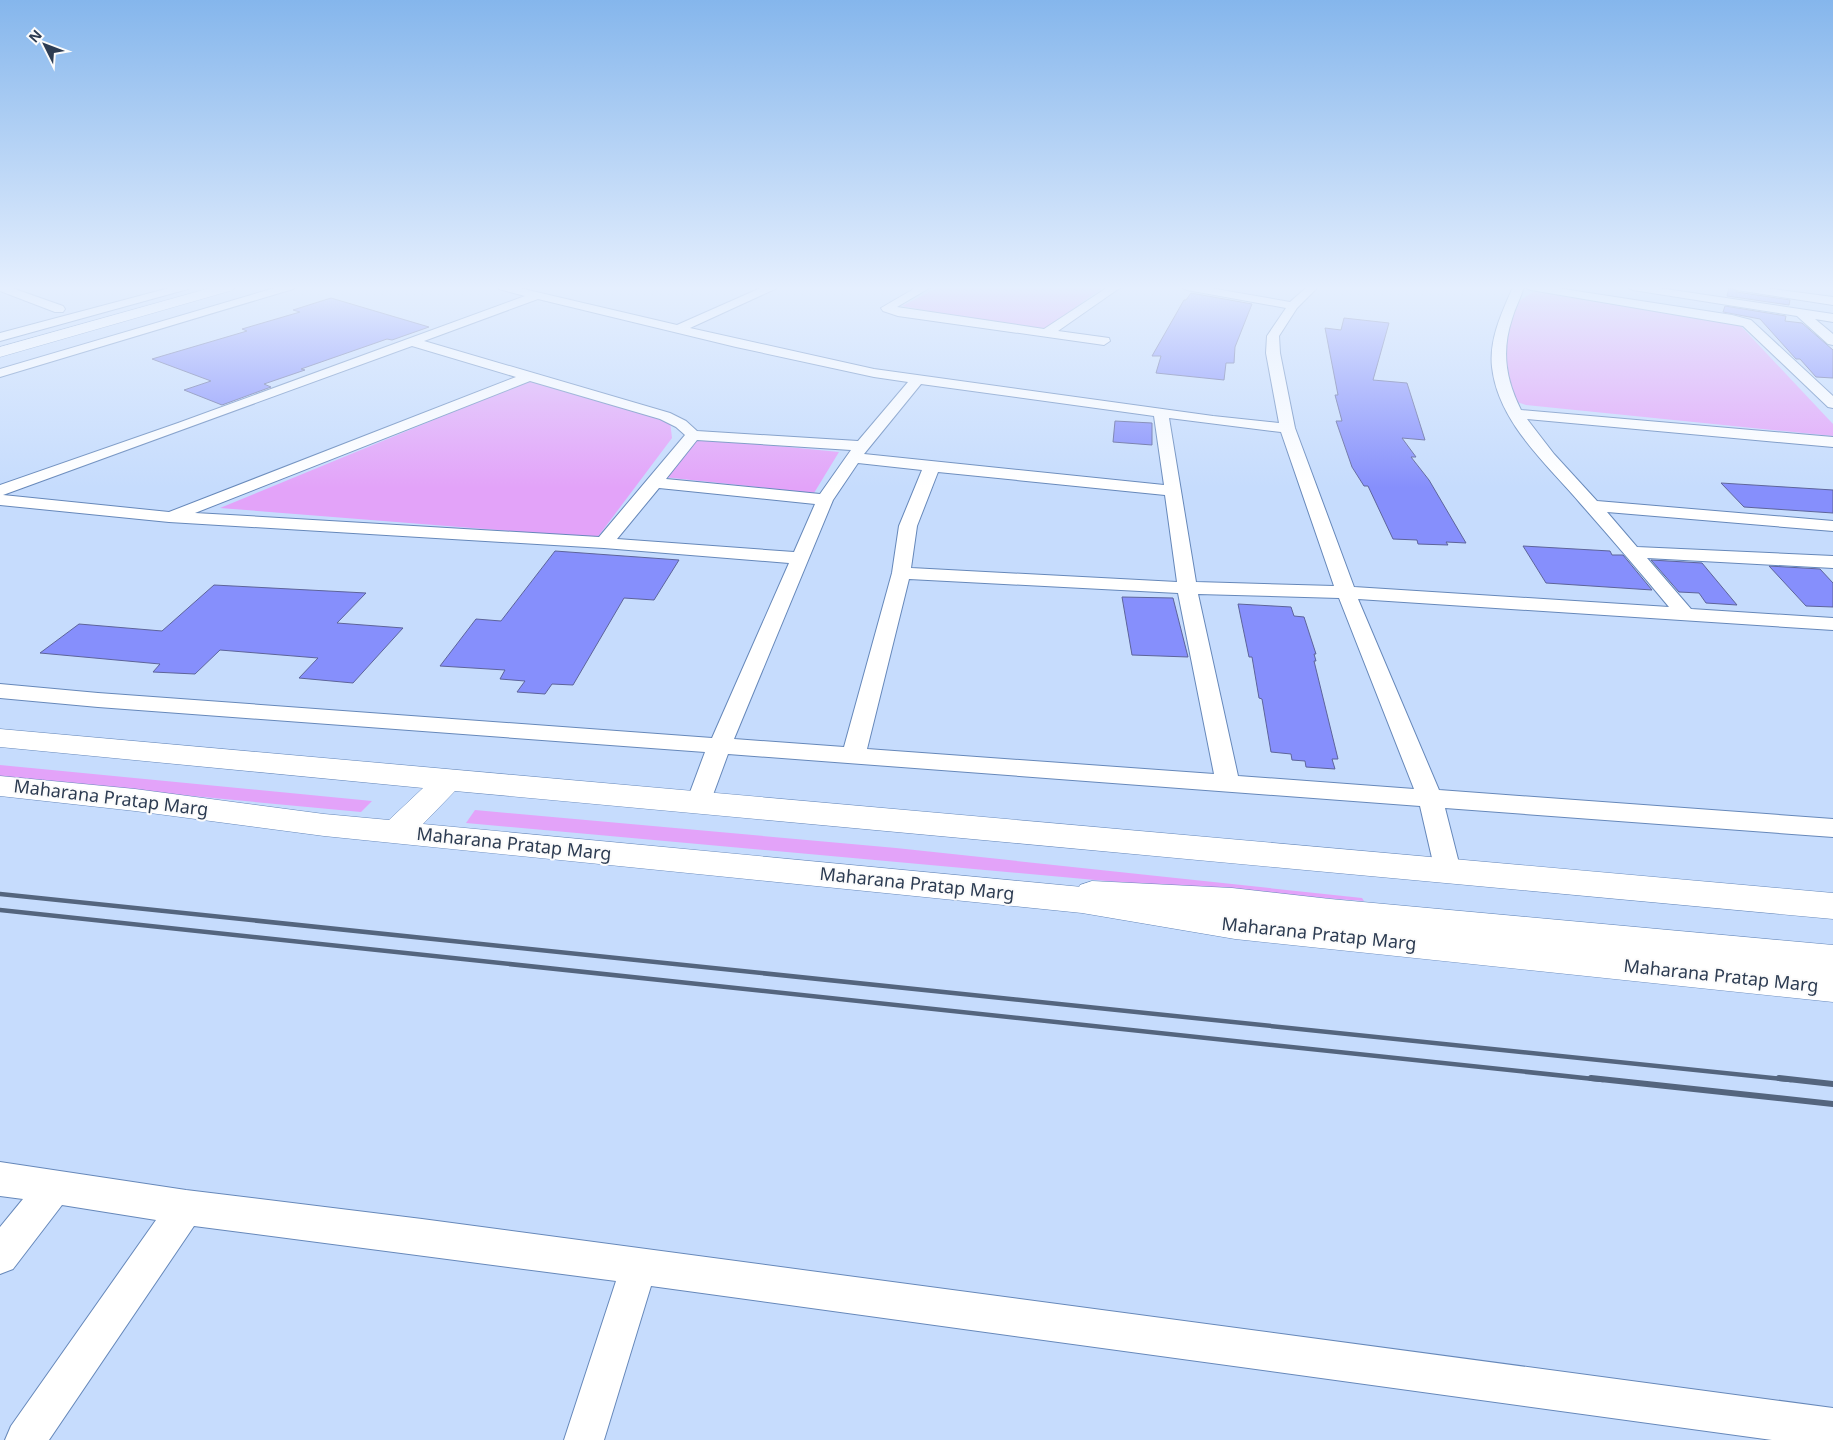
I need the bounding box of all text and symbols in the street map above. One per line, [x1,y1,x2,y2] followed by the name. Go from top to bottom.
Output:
[20,20,70,70] north arrow
[24,25,46,47] text: N
[12,773,210,821] street label: Maharana Pratap Marg
[415,821,613,865] street label: Maharana Pratap Marg
[818,861,1016,905] street label: Maharana Pratap Marg
[1220,911,1418,955] street label: Maharana Pratap Marg
[1622,953,1820,997] street label: Maharana Pratap Marg

